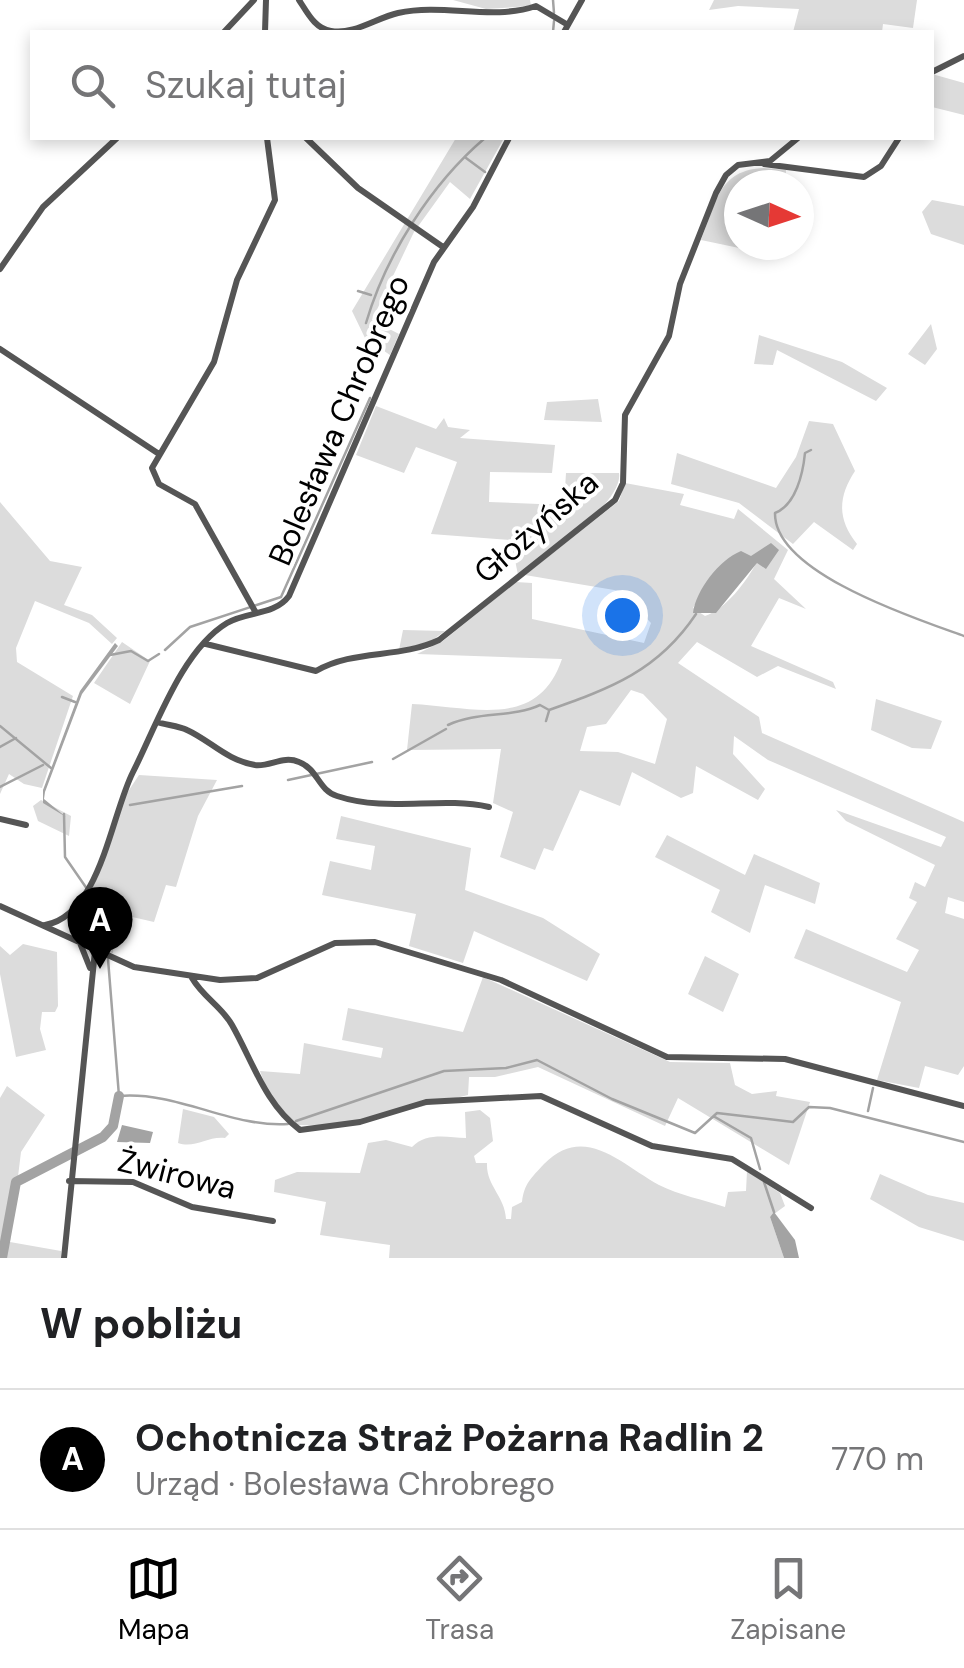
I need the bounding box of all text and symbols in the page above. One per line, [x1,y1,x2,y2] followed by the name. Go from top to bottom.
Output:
[30,30,934,140] search box
[65,58,120,113] icon: search
[145,60,347,110] text: Szukaj tutaj
[724,170,814,260] north arrow
[259,268,419,572] street label: Bolesława Chrobrego
[465,461,607,593] street label: Głożyńska
[597,590,648,641] your location
[68,886,132,969] pin: A
[114,1139,240,1209] street label: Żwirowa
[40,1296,242,1351] text: W pobliżu
[135,1413,764,1463] text: Ochotnicza Straż Pożarna Radlin 2
[61,1438,84,1480] text: A
[831,1438,924,1480] text: 770 m
[135,1463,555,1505] text: Urząd · Bolesława Chrobrego
[118,1551,189,1648] tab: Mapa
[425,1551,494,1648] tab: Trasa
[730,1551,846,1648] tab: Zapisane

